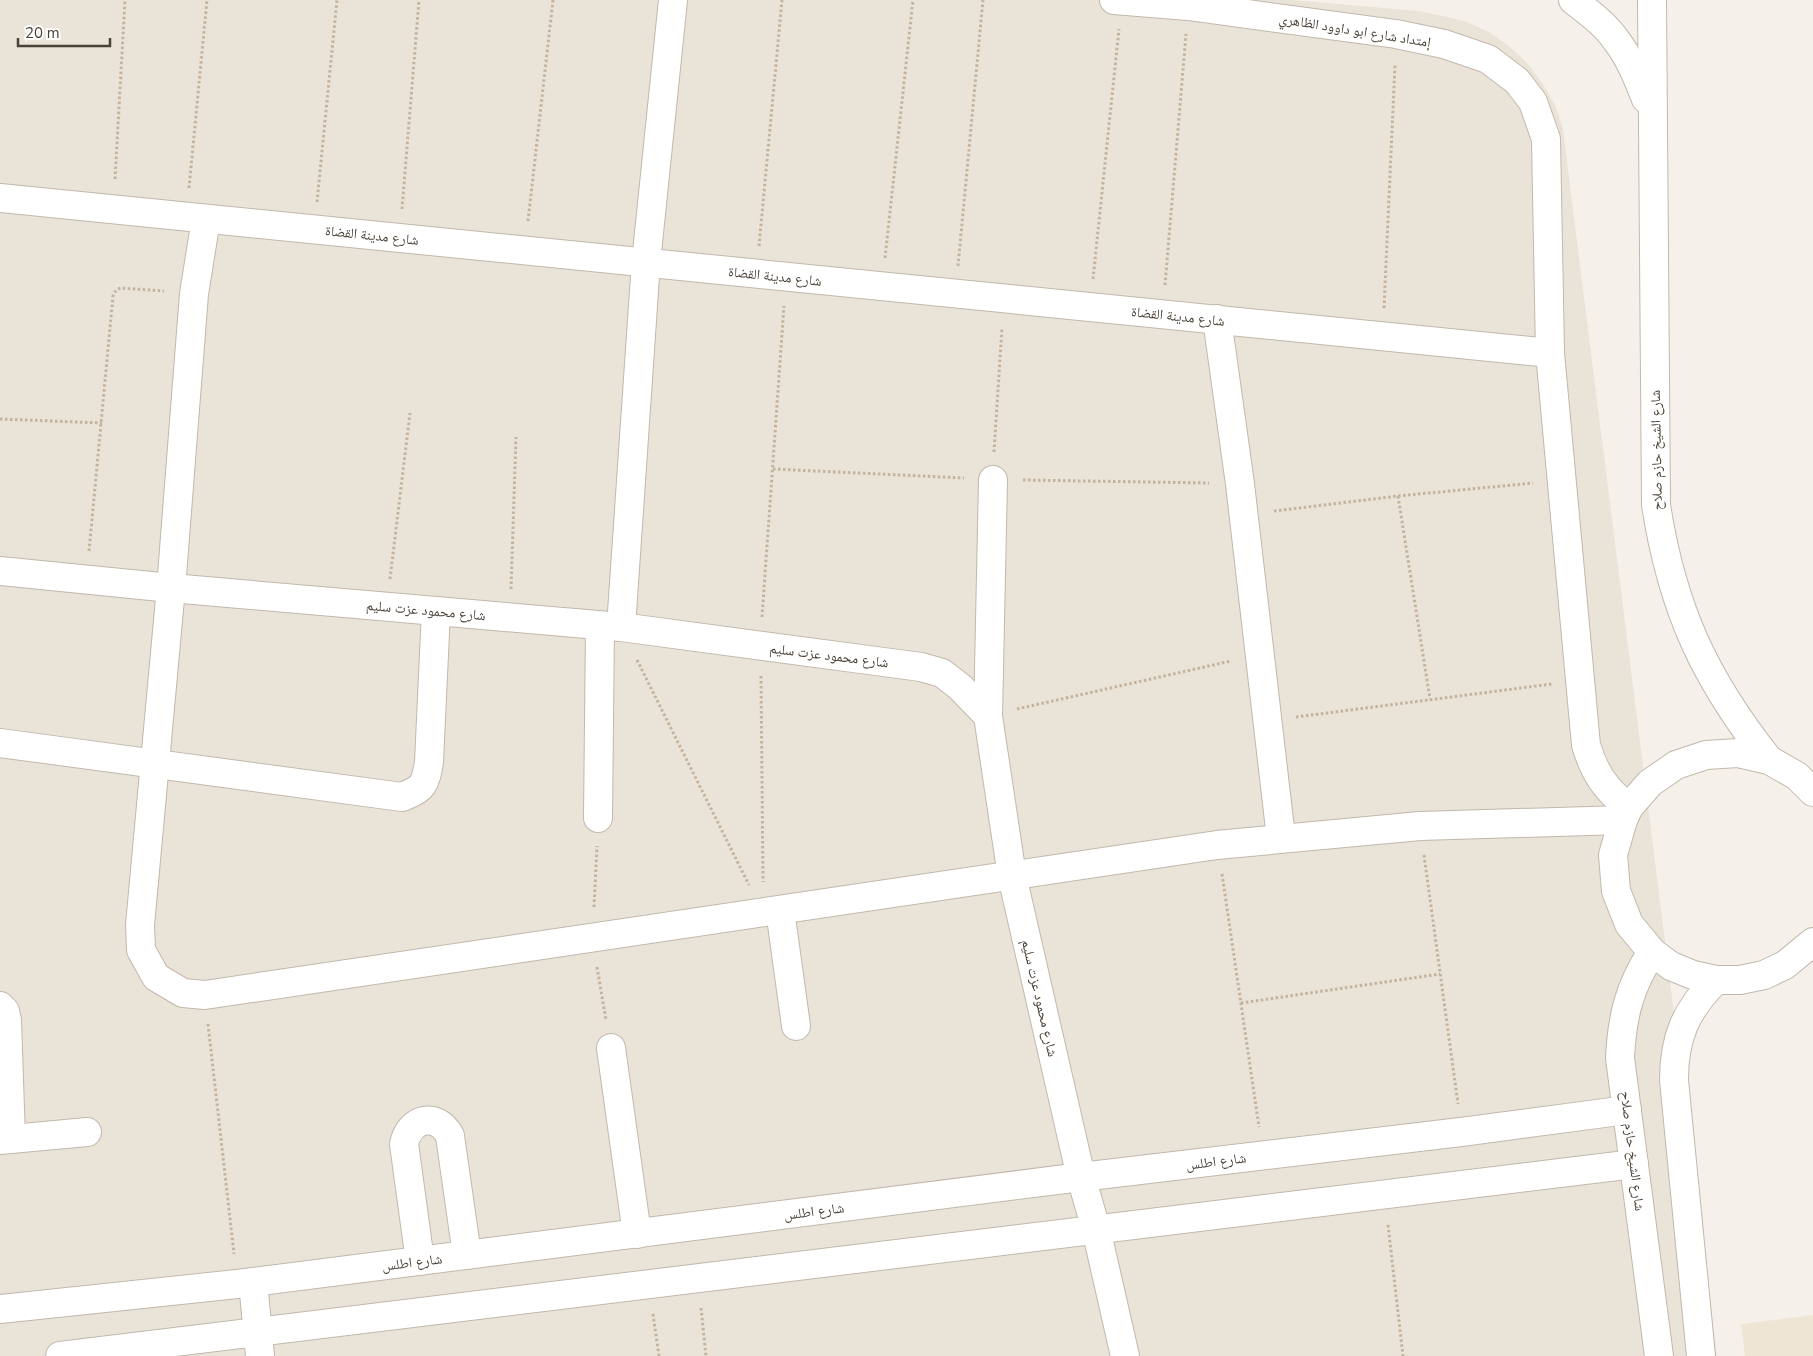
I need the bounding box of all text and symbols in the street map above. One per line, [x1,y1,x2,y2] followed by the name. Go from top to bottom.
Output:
[1277,9,1432,53] street label: إمتداد شارع ابو داوود الظاهري
[18,15,110,47] scale bar
[25,23,60,43] text: 20 m
[324,221,420,250] street label: شارع مدينة القضاة
[727,262,823,291] street label: شارع مدينة القضاة
[1130,302,1226,331] street label: شارع مدينة القضاة
[1646,390,1667,510] street label: شارع الشيخ حازم صلاح
[365,596,486,625] street label: شارع محمود عزت سليم
[768,639,890,672] street label: شارع محمود عزت سليم
[1017,938,1062,1059] street label: شارع محمود عزت سليم
[1616,1090,1649,1212] street label: شارع الشيخ حازم صلاح
[1185,1148,1247,1175] street label: شارع اطلس
[783,1198,845,1225] street label: شارع اطلس
[381,1249,443,1276] street label: شارع اطلس

